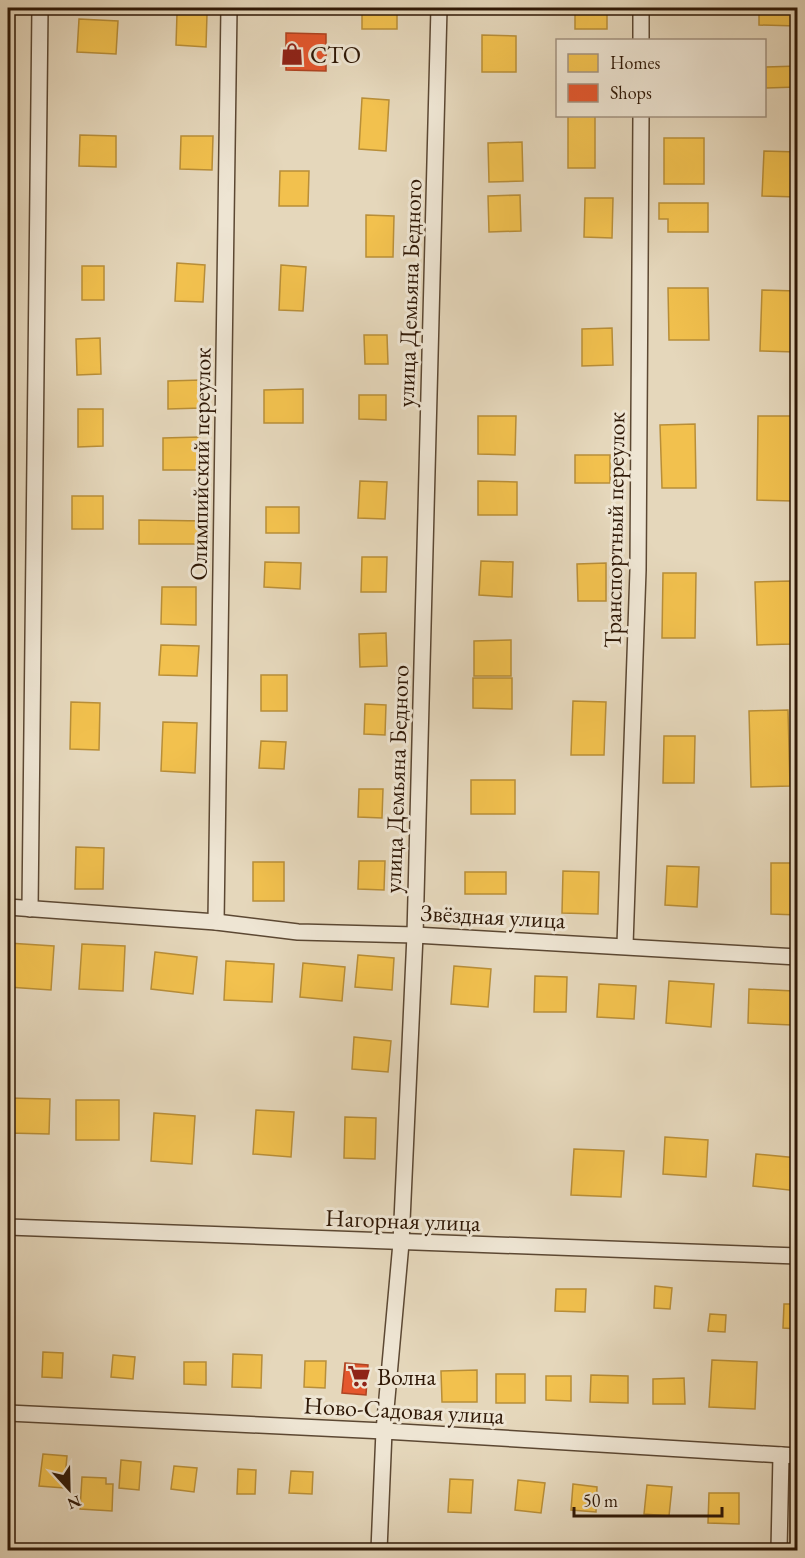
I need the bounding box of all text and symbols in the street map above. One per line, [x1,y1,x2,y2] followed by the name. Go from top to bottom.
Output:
[310,39,361,70] place label: СТО
[556,39,766,117] legend
[279,41,305,67] shop icon: СТО
[610,51,661,74] text: Homes
[610,81,652,104] text: Shops
[390,178,428,408] street label: улица Демьяна Бедного
[182,347,218,581] street label: Олимпийский переулок
[596,411,632,648] street label: Транспортный переулок
[377,664,415,894] street label: улица Демьяна Бедного
[420,897,567,935] street label: Звёздная улица
[325,1202,482,1238] street label: Нагорная улица
[377,1361,436,1392] place label: Волна
[346,1363,372,1389] supermarket icon: Волна
[303,1389,505,1431] street label: Ново-Садовая улица
[39,1459,99,1519] north arrow
[574,1480,722,1518] scale bar
[583,1489,618,1512] text: 50 m
[64,1490,84,1515] text: N

